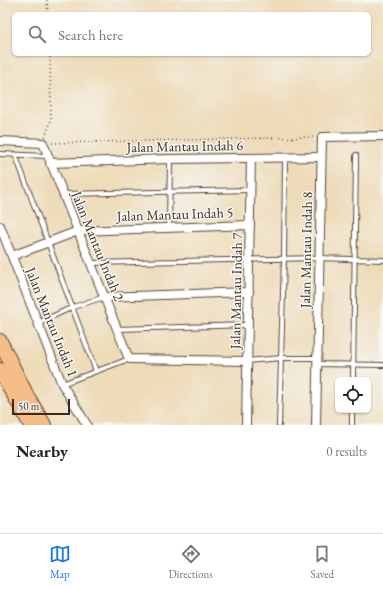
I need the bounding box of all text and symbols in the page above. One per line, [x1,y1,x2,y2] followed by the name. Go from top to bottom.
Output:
[12,12,371,56] search box
[26,23,48,45] icon: search
[58,25,123,44] text: Search here
[126,136,244,156] street label: Jalan Mantau Indah 6
[67,188,128,304] street label: Jalan Mantau Indah 2
[296,191,316,309] street label: Jalan Mantau Indah 8
[115,203,234,225] street label: Jalan Mantau Indah 5
[226,232,246,350] street label: Jalan Mantau Indah 7
[21,264,82,379] street label: Jalan Mantau Indah 1
[335,377,371,413] map controls
[335,377,371,413] button: locate
[12,397,70,416] scale bar
[18,399,39,413] text: 50 m
[16,440,68,462] text: Nearby
[326,443,367,460] text: 0 results
[49,543,71,581] tab: Map
[169,543,213,581] tab: Directions
[311,543,334,581] tab: Saved

